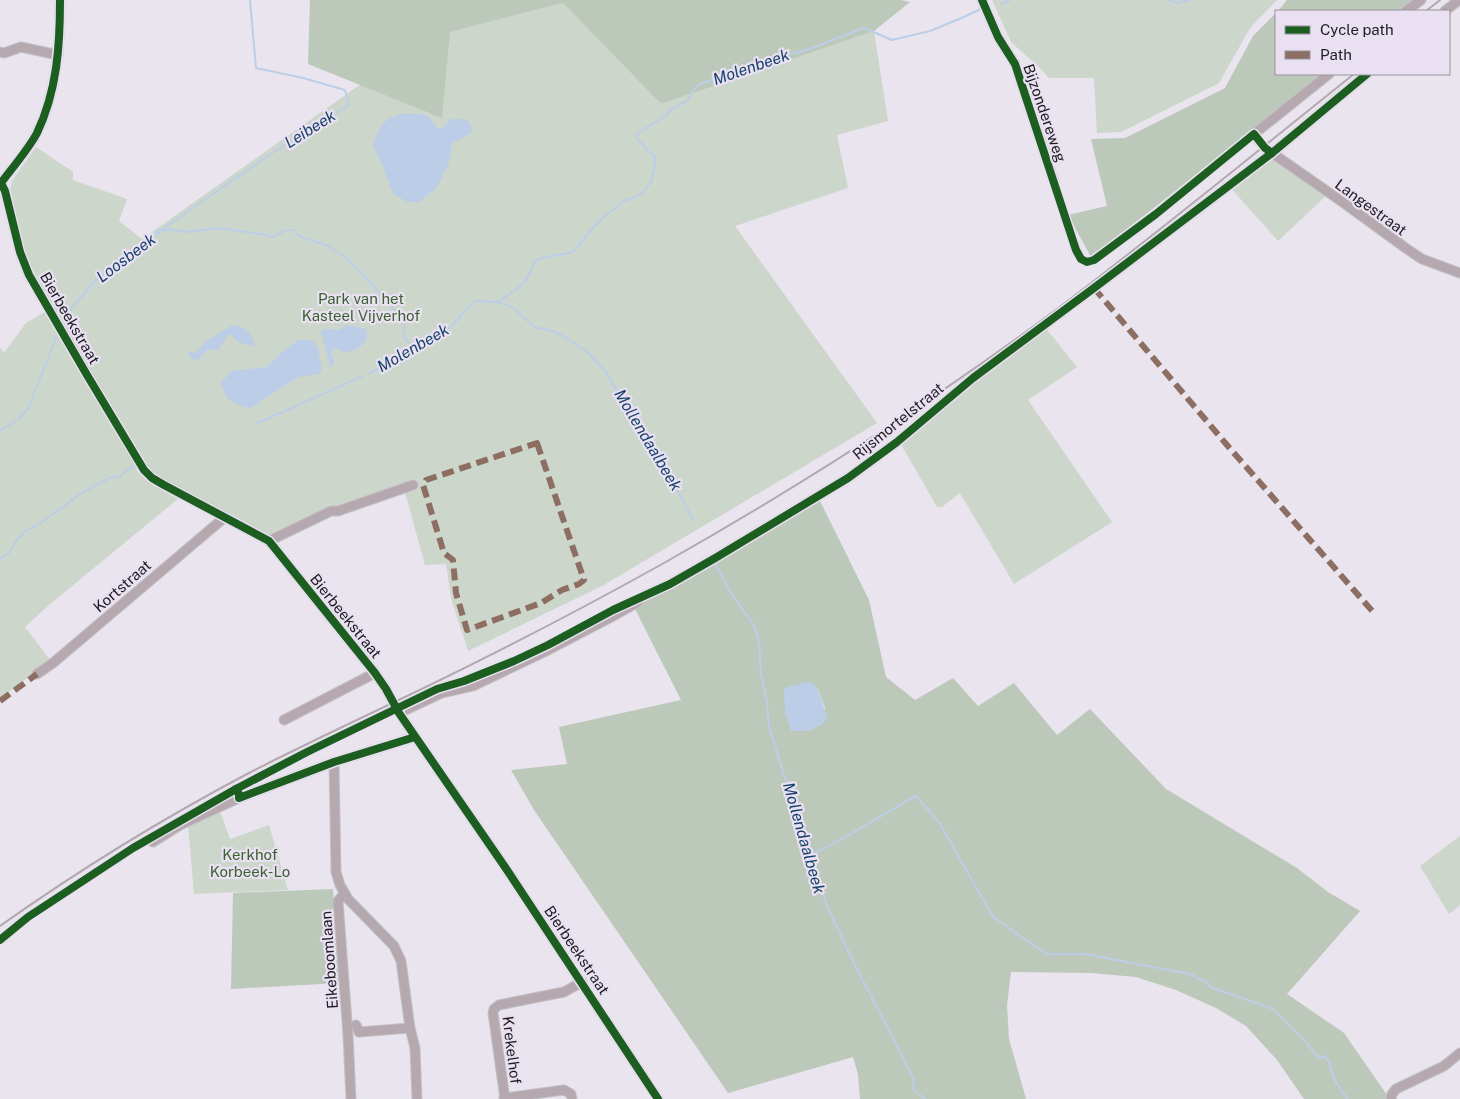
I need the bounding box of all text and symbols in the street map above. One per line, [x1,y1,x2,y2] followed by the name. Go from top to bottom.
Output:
[1275,10,1450,75] legend
[1320,21,1394,38] text: Cycle path
[710,45,792,89] water label: Molenbeek
[1320,46,1352,63] text: Path
[1020,62,1070,164] street label: Bijzondereweg
[281,106,339,152] water label: Leibeek
[1332,175,1410,239] street label: Langestraat
[93,229,160,286] water label: Loosbeek
[37,269,103,367] street label: Bierbeekstraat
[302,290,420,324] park label: Park van het Kasteel Vijverhof
[374,320,452,376] water label: Molenbeek
[849,379,947,463] street label: Rijsmortelstraat
[610,386,686,494] water label: Mollendaalbeek
[90,556,154,616] street label: Kortstraat
[307,571,385,662] street label: Bierbeekstraat
[779,780,829,896] water label: Mollendaalbeek
[210,846,290,880] park label: Kerkhof Korbeek-Lo
[541,902,613,998] street label: Bierbeekstraat
[317,910,341,1010] street label: Eikeboomlaan
[499,1015,525,1085] street label: Krekelhof

